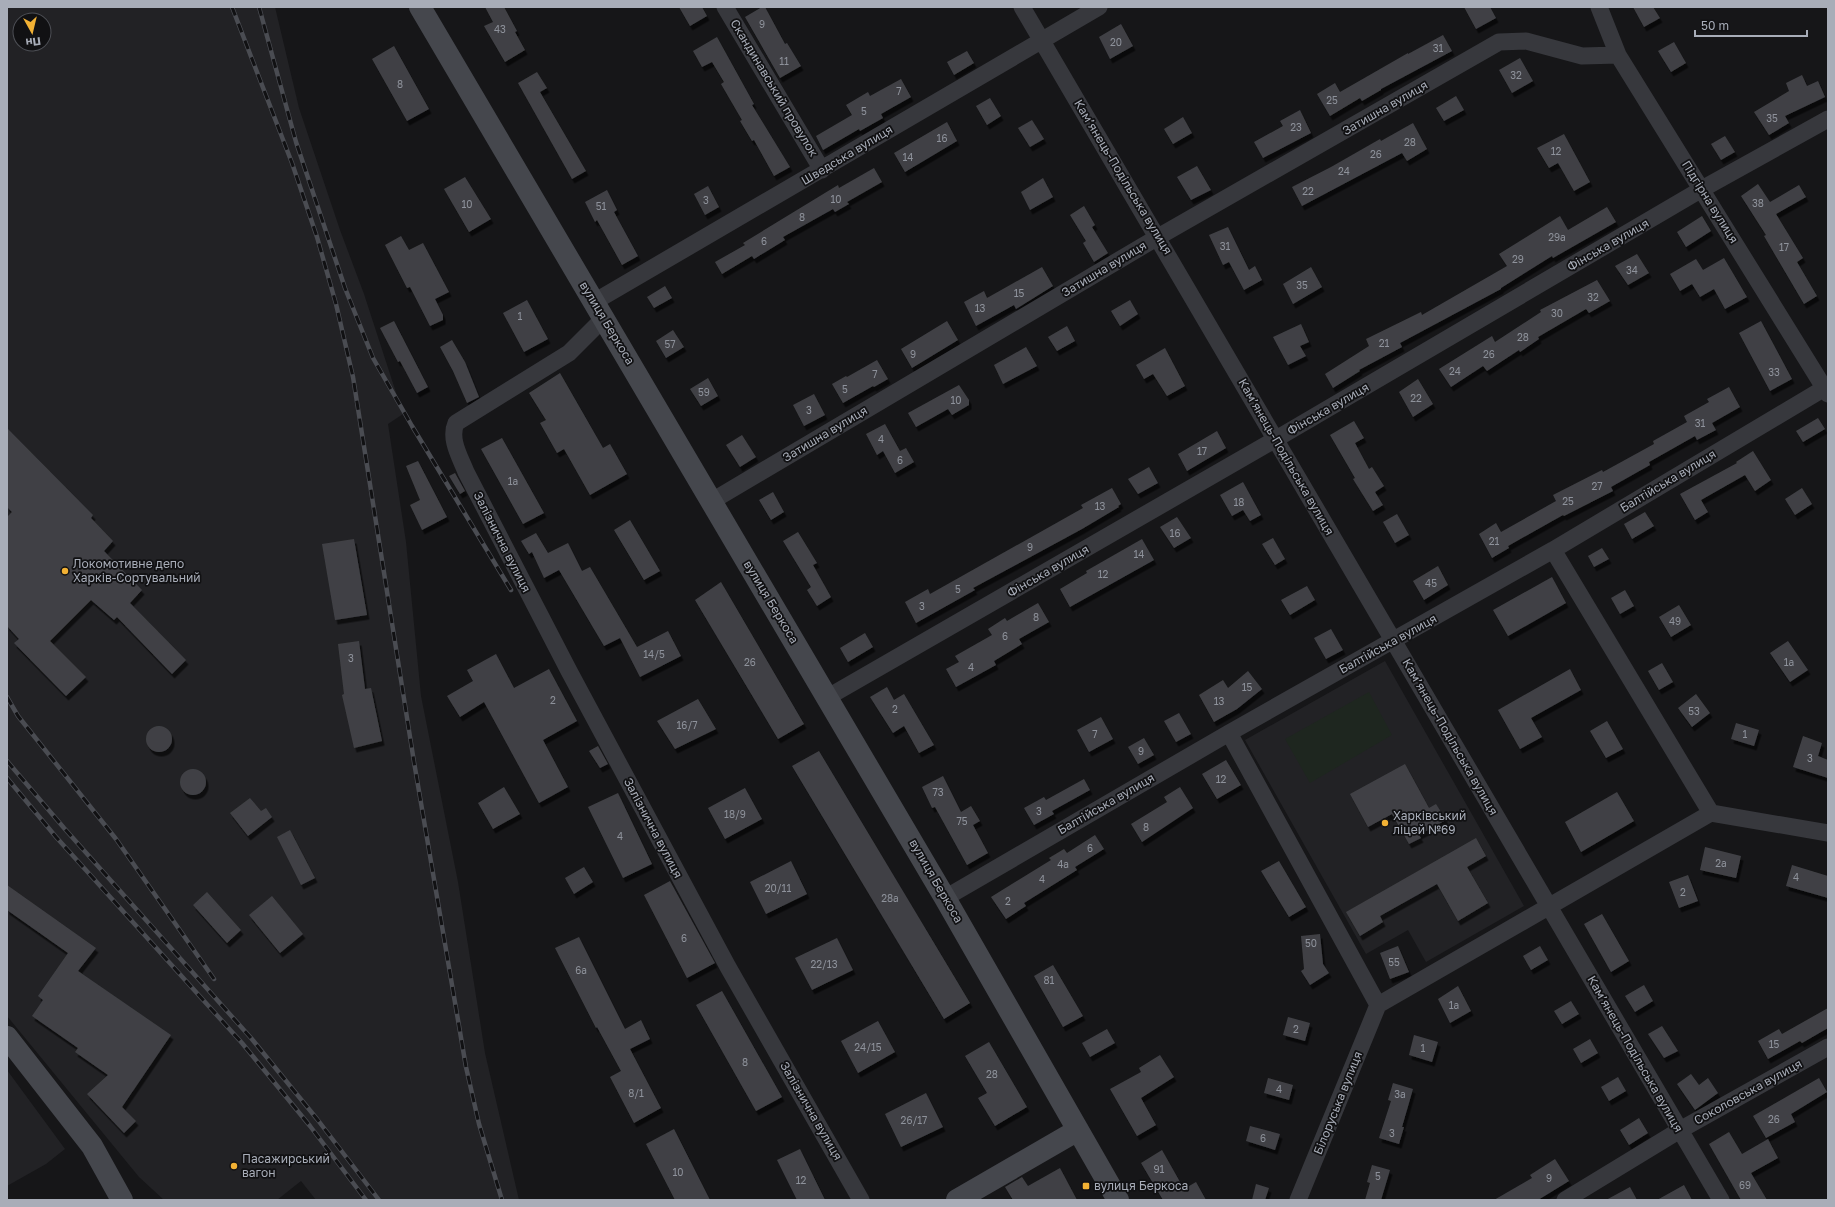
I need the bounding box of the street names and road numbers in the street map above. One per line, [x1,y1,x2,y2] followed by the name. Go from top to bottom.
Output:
[727,16,822,159] street label: Скандинавський провулок
[1339,77,1430,138] street label: Затишна вулиця
[1071,97,1176,257] street label: Кам’янець-Подільська вулиця
[798,121,895,188] street label: Шведська вулиця
[1679,158,1742,246] street label: Підгірна вулиця
[1564,215,1651,274] street label: Фінська вулиця
[1059,237,1149,300] street label: Затишна вулиця
[577,278,638,367] street label: вулиця Беркоса
[1235,376,1337,538] street label: Кам’янець-Подільська вулиця
[1284,379,1371,438] street label: Фінська вулиця
[780,402,870,465] street label: Затишна вулиця
[1617,446,1718,515] street label: Балтійська вулиця
[471,489,534,595] street label: Залізнична вулиця
[1004,541,1091,600] street label: Фінська вулиця
[741,557,802,646] street label: вулиця Беркоса
[1336,610,1439,677] street label: Балтійська вулиця
[1399,656,1501,818] street label: Кам’янець-Подільська вулиця
[1055,770,1157,837] street label: Балтійська вулиця
[621,775,686,880] street label: Залізнична вулиця
[906,836,966,925] street label: вулиця Беркоса
[1584,973,1686,1135] street label: Кам’янець-Подільська вулиця
[1310,1049,1365,1157] street label: Білоруська вулиця
[1691,1056,1804,1128] street label: Соколовська вулиця
[777,1059,846,1163] street label: Залізнична вулиця

